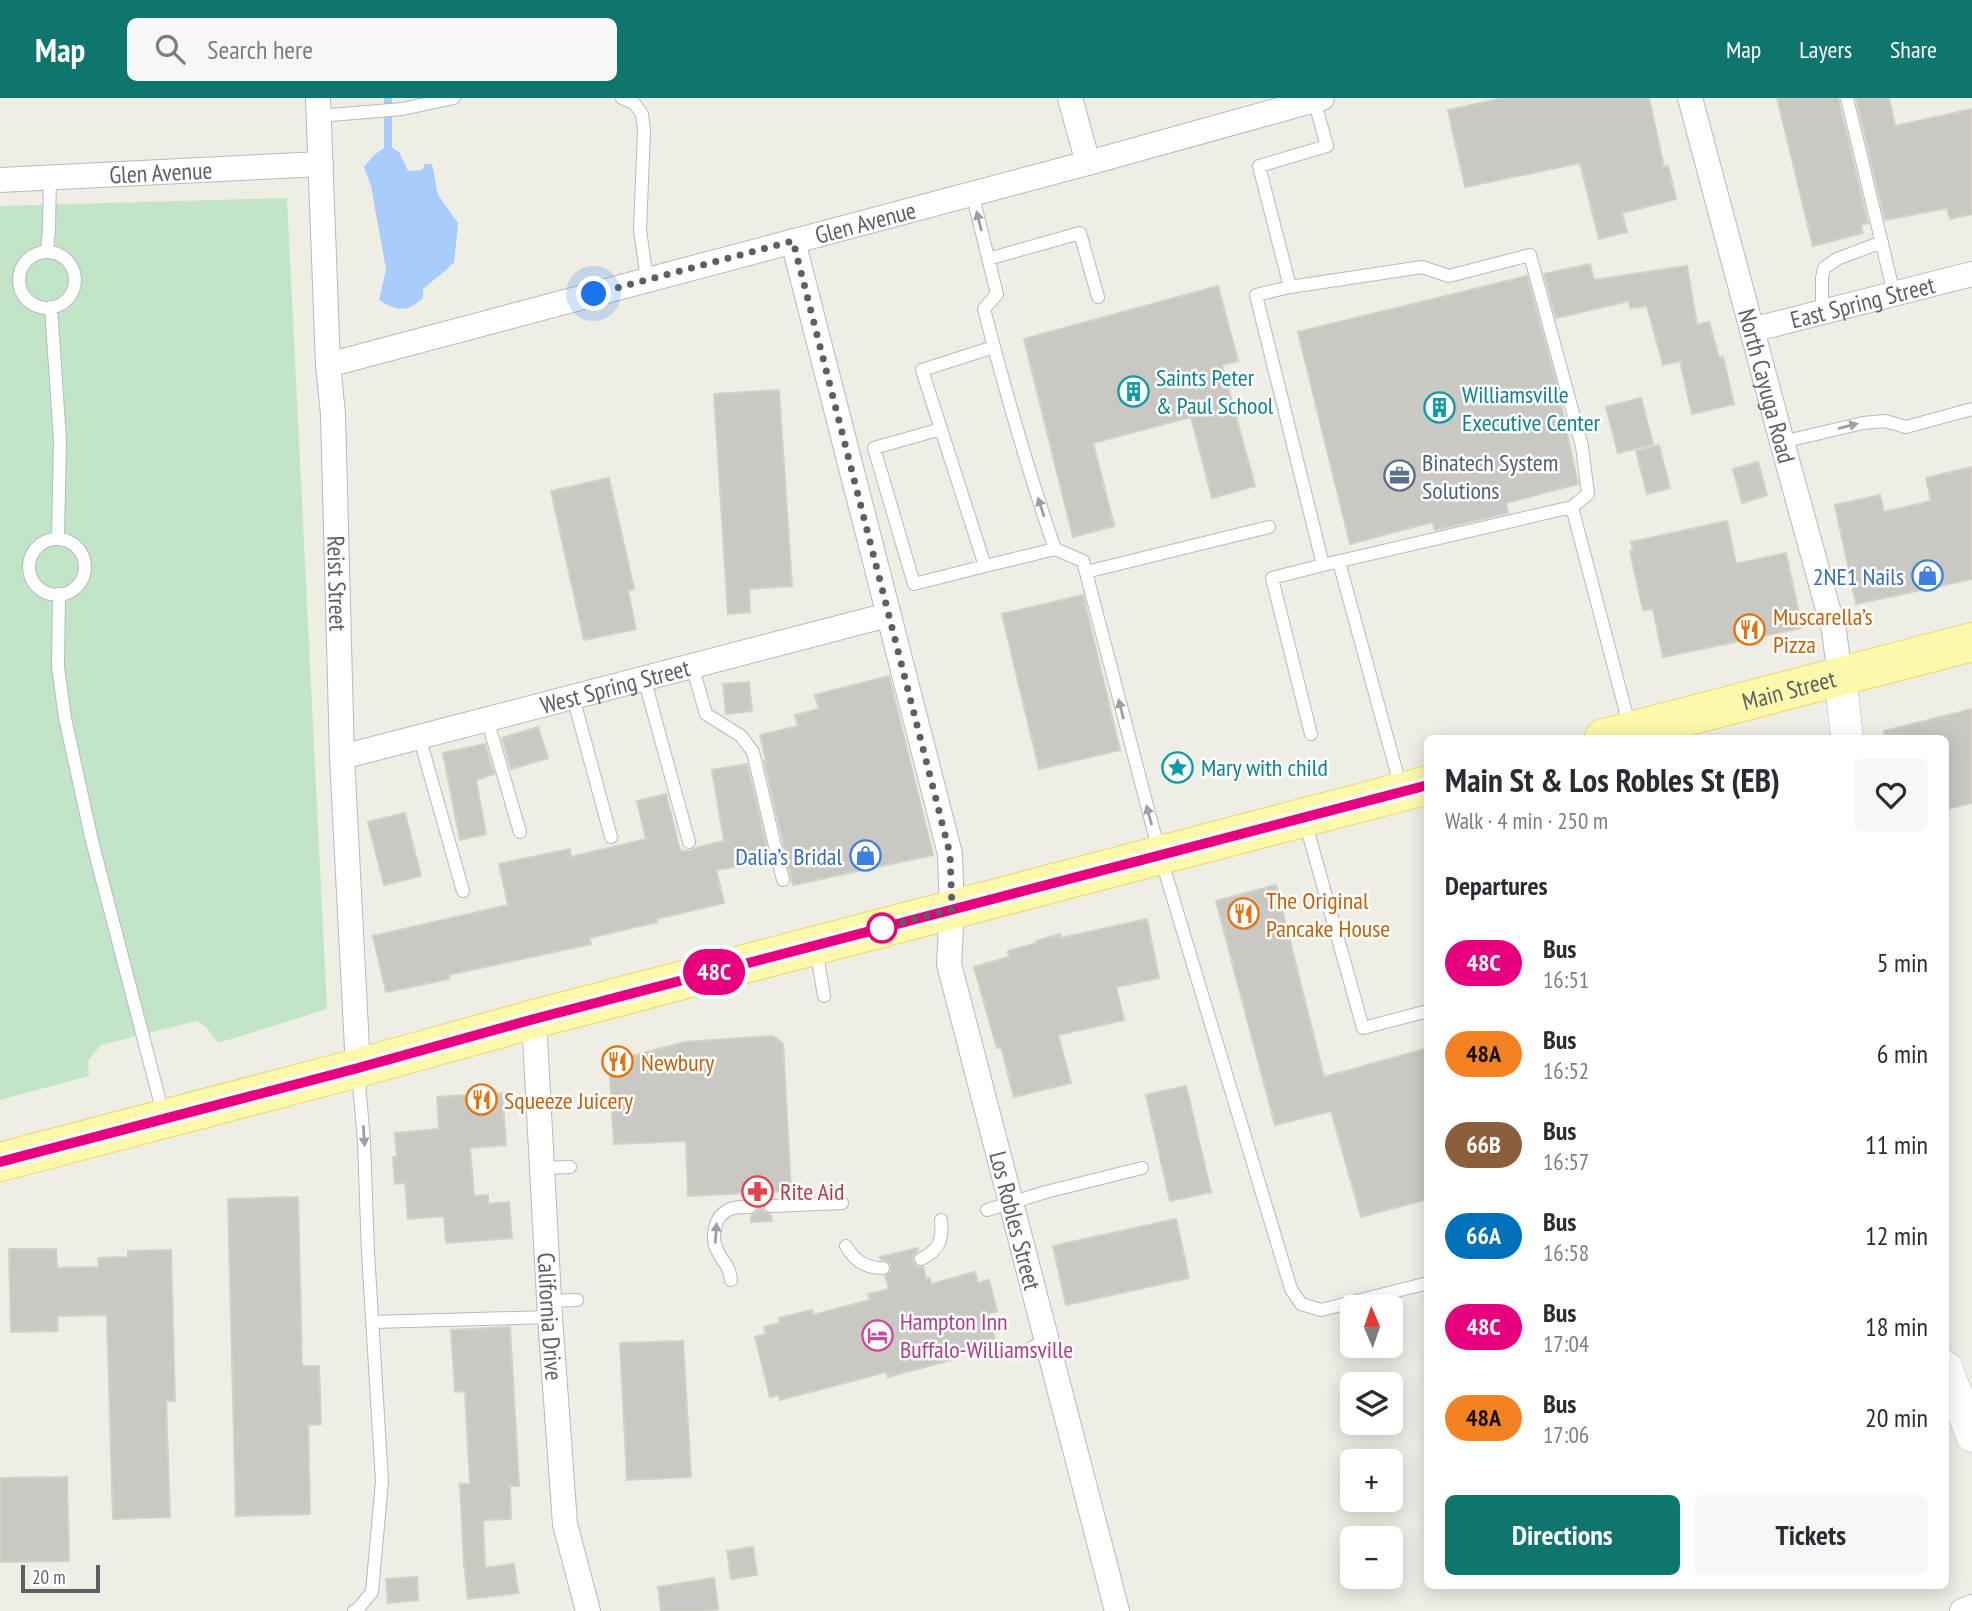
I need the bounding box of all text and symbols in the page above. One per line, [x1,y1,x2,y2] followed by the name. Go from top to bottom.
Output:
[127,18,617,81] search box
[35,28,85,71] text: Map
[151,30,189,68] icon: search
[207,33,313,66] text: Search here
[1726,34,1761,65] text: Map
[1799,34,1852,65] text: Layers
[1890,34,1937,65] text: Share
[109,154,213,190] street label: Glen Avenue
[812,194,919,250] street label: Glen Avenue
[973,210,984,232] one-way arrow
[1787,269,1938,335] street label: East Spring Street
[576,276,611,311] your location
[1732,305,1803,467] street label: North Cayuga Road
[1156,362,1274,421] place label: Saints Peter & Paul School
[1116,374,1150,408] building icon: Saints Peter & Paul School
[1462,379,1601,438] place label: Williamsville Executive Center
[1422,391,1456,425] building icon: Williamsville Executive Center
[1837,420,1859,431] one-way arrow
[1422,447,1558,506] place label: Binatech System Solutions
[1382,459,1416,493] office icon: Binatech System Solutions
[1035,497,1046,518] one-way arrow
[321,535,354,632] street label: Reist Street
[1910,559,1944,593] shop icon: 2NE1 Nails
[1813,561,1904,592] place label: 2NE1 Nails
[1773,601,1873,660] place label: Muscarella’s Pizza
[1733,613,1767,647] restaurant icon: Muscarella’s Pizza
[537,652,693,720] street label: West Spring Street
[1739,663,1839,717] street label: Main Street
[1116,698,1126,719] one-way arrow
[1161,750,1195,784] place icon: Mary with child
[1201,752,1328,783] place label: Mary with child
[1445,758,1780,801] text: Main St & Los Robles St (EB)
[1854,758,1928,832] button: heart
[1143,804,1154,826] one-way arrow
[1445,806,1608,835] text: Walk · 4 min · 250 m
[848,839,882,873] shop icon: Dalia’s Bridal
[735,841,842,872] place label: Dalia’s Bridal
[1445,869,1548,902] text: Departures
[1266,885,1390,944] place label: The Original Pancake House
[1226,897,1260,931] restaurant icon: The Original Pancake House
[867,913,897,943] unlabelled marker
[1543,932,1576,965] text: Bus
[1877,946,1928,979] text: 5 min
[1467,947,1500,978] text: 48C
[674,949,754,995] line badge: 48C
[697,956,731,987] text: 48C
[1543,965,1589,994] text: 16:51
[1543,1023,1576,1056] text: Bus
[1877,1037,1928,1070] text: 6 min
[1466,1038,1501,1069] text: 48A
[601,1045,635,1079] restaurant icon: Newbury
[641,1047,714,1078] place label: Newbury
[1543,1056,1589,1085] text: 16:52
[464,1083,498,1117] restaurant icon: Squeeze Juicery
[504,1085,633,1116] place label: Squeeze Juicery
[1543,1114,1576,1147] text: Bus
[358,1126,369,1148] one-way arrow
[1865,1128,1928,1161] text: 11 min
[1466,1129,1501,1160] text: 66B
[1543,1147,1589,1176] text: 16:57
[983,1148,1049,1294] street label: Los Robles Street
[740,1174,774,1208] pharmacy icon: Rite Aid
[780,1176,844,1207] place label: Rite Aid
[1543,1205,1576,1238] text: Bus
[1865,1219,1928,1252] text: 12 min
[1466,1220,1501,1251] text: 66A
[711,1222,722,1244] one-way arrow
[1543,1238,1589,1267] text: 16:58
[531,1252,570,1382] street label: California Drive
[1340,1295,1404,1358] north arrow
[1340,1295,1403,1589] map controls
[1543,1296,1576,1329] text: Bus
[900,1306,1073,1365] place label: Hampton Inn Buffalo-Williamsville
[1865,1310,1928,1343] text: 18 min
[1467,1311,1500,1342] text: 48C
[860,1318,894,1352] hotel icon: Hampton Inn Buffalo-Williamsville
[1543,1329,1589,1358] text: 17:04
[1340,1372,1403,1435] button: layers
[1543,1387,1576,1420] text: Bus
[1865,1401,1928,1434] text: 20 min
[1466,1402,1501,1433] text: 48A
[1543,1420,1589,1449] text: 17:06
[1340,1449,1403,1512] button: +
[1445,1495,1680,1575] button: Directions
[1694,1495,1928,1575] button: Tickets
[1340,1526,1403,1589] button: −
[21,1562,100,1594] scale bar
[32,1565,66,1589] text: 20 m

